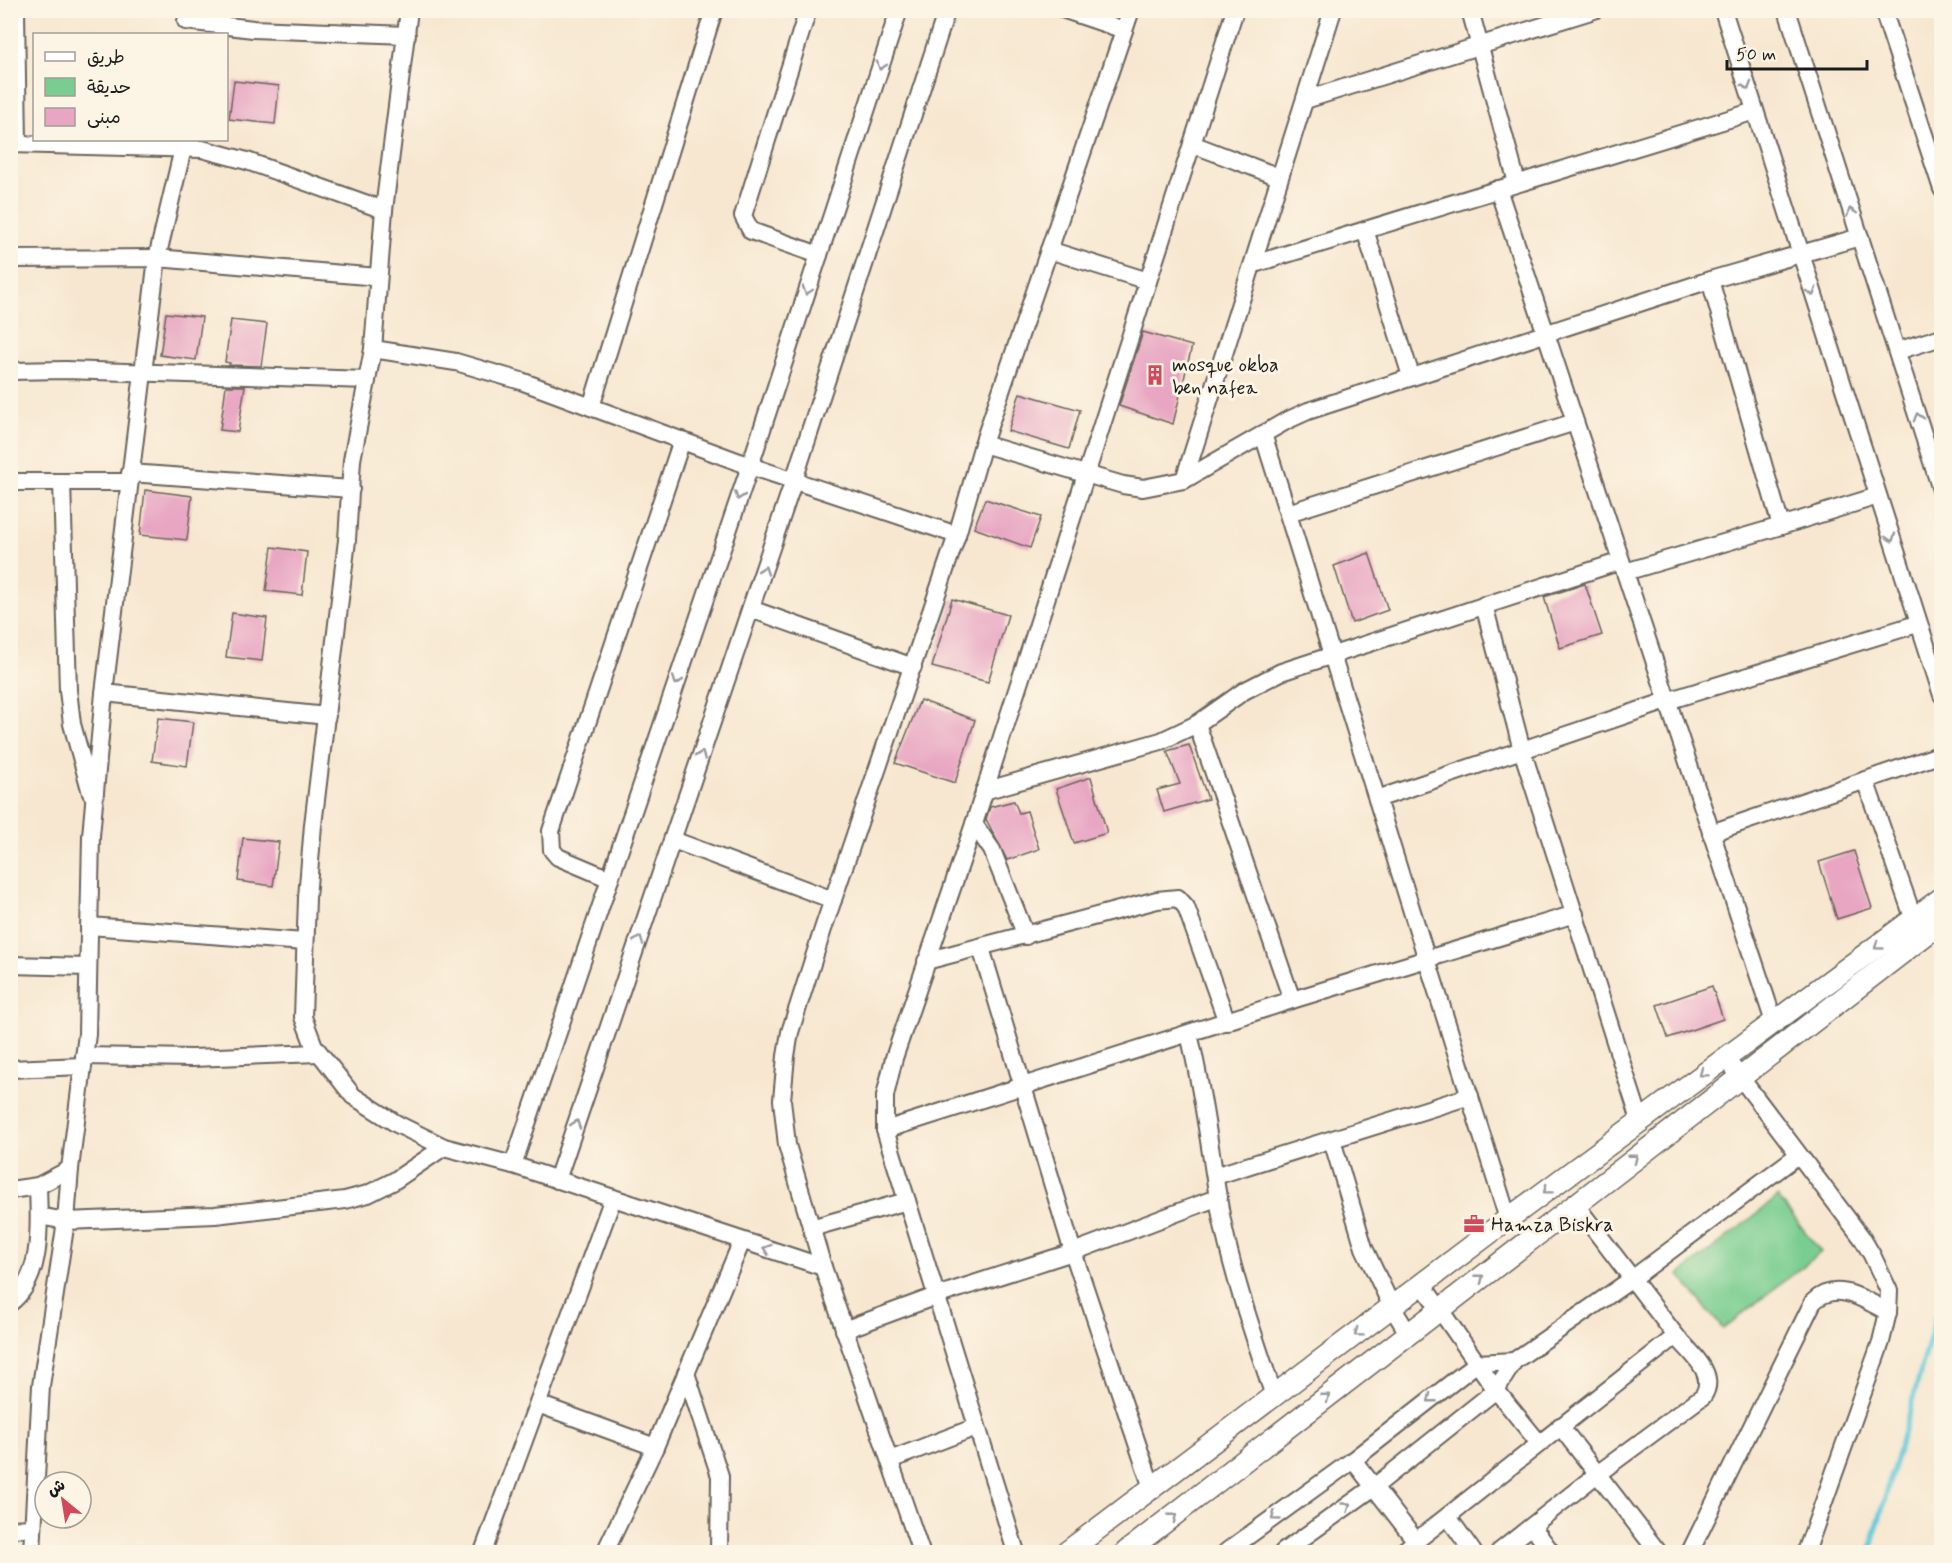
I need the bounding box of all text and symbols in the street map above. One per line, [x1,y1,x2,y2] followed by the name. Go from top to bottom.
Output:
[33,33,228,141] legend
[1727,33,1866,71] scale bar
[1736,43,1776,67] text: 50 m
[87,46,125,70] text: طريق
[876,60,889,71] one-way arrow
[87,76,131,100] text: حديقة
[1740,80,1752,91] one-way arrow
[87,106,121,130] text: مبنى
[1846,207,1859,218] one-way arrow
[802,285,814,296] one-way arrow
[1805,286,1818,297] one-way arrow
[1172,352,1279,402] place label: mosque okba ben nafea
[1143,363,1167,387] building icon: mosque okba ben nafea
[1913,412,1925,423] one-way arrow
[734,490,747,501] one-way arrow
[1884,532,1896,543] one-way arrow
[756,565,769,576] one-way arrow
[671,675,684,686] one-way arrow
[694,750,707,761] one-way arrow
[631,935,644,946] one-way arrow
[1874,939,1885,950] one-way arrow
[1699,1066,1710,1077] one-way arrow
[569,1119,581,1130] one-way arrow
[1628,1154,1639,1165] one-way arrow
[1543,1183,1554,1194] one-way arrow
[1462,1212,1486,1236] office icon: Hamza Biskra
[1491,1212,1614,1239] place label: Hamza Biskra
[762,1244,773,1256] one-way arrow
[1473,1274,1484,1285] one-way arrow
[1353,1325,1364,1336] one-way arrow
[1426,1392,1437,1403] one-way arrow
[1319,1393,1330,1404] one-way arrow
[33,1470,93,1530] north arrow
[43,1475,69,1502] text: ش
[1341,1502,1352,1513] one-way arrow
[1271,1509,1282,1520] one-way arrow
[1166,1514,1177,1525] one-way arrow

